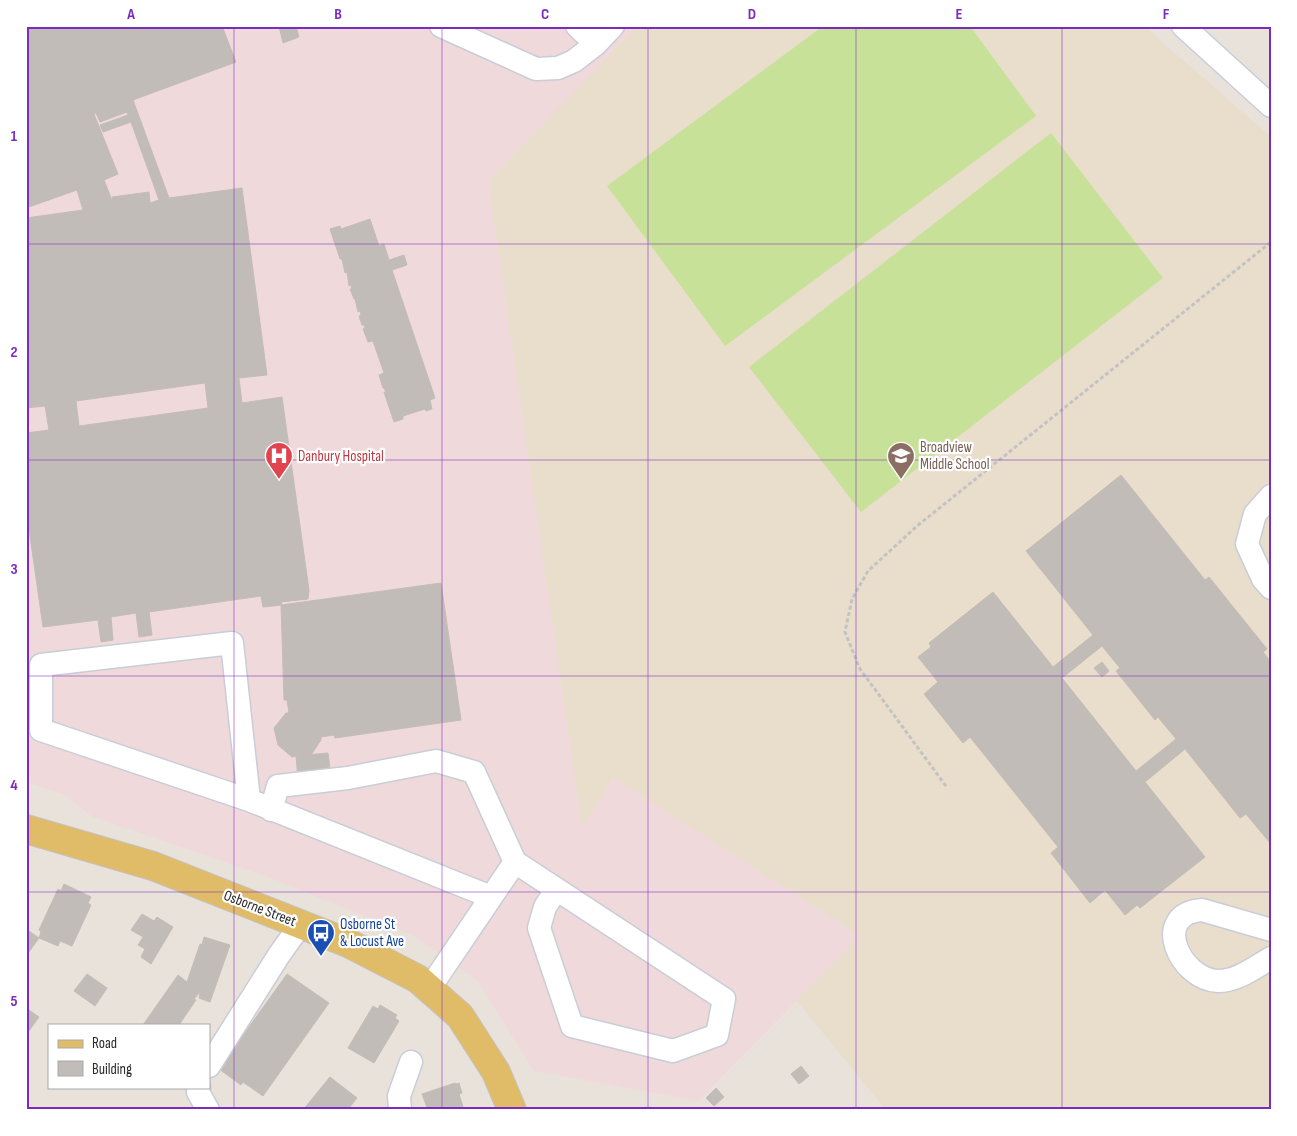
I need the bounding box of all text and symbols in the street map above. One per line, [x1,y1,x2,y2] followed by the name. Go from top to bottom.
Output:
[126,5,135,24] text: A
[334,5,342,24] text: B
[541,5,549,24] text: C
[748,5,756,24] text: D
[956,5,963,24] text: E
[1163,5,1170,24] text: F
[11,127,18,146] text: 1
[10,343,18,362] text: 2
[920,438,990,474] place label: Broadview Middle School
[264,441,294,480] hospital icon: Danbury Hospital
[886,441,916,480] school or university icon: Broadview Middle School
[298,447,384,466] place label: Danbury Hospital
[10,560,18,579] text: 3
[10,776,18,795] text: 4
[221,886,299,931] street label: Osborne Street
[340,915,404,951] place label: Osborne St & Locust Ave
[306,918,336,957] bus stop icon: Osborne St & Locust Ave
[10,992,18,1011] text: 5
[48,1024,210,1088] legend
[92,1034,117,1053] text: Road
[92,1060,132,1079] text: Building

